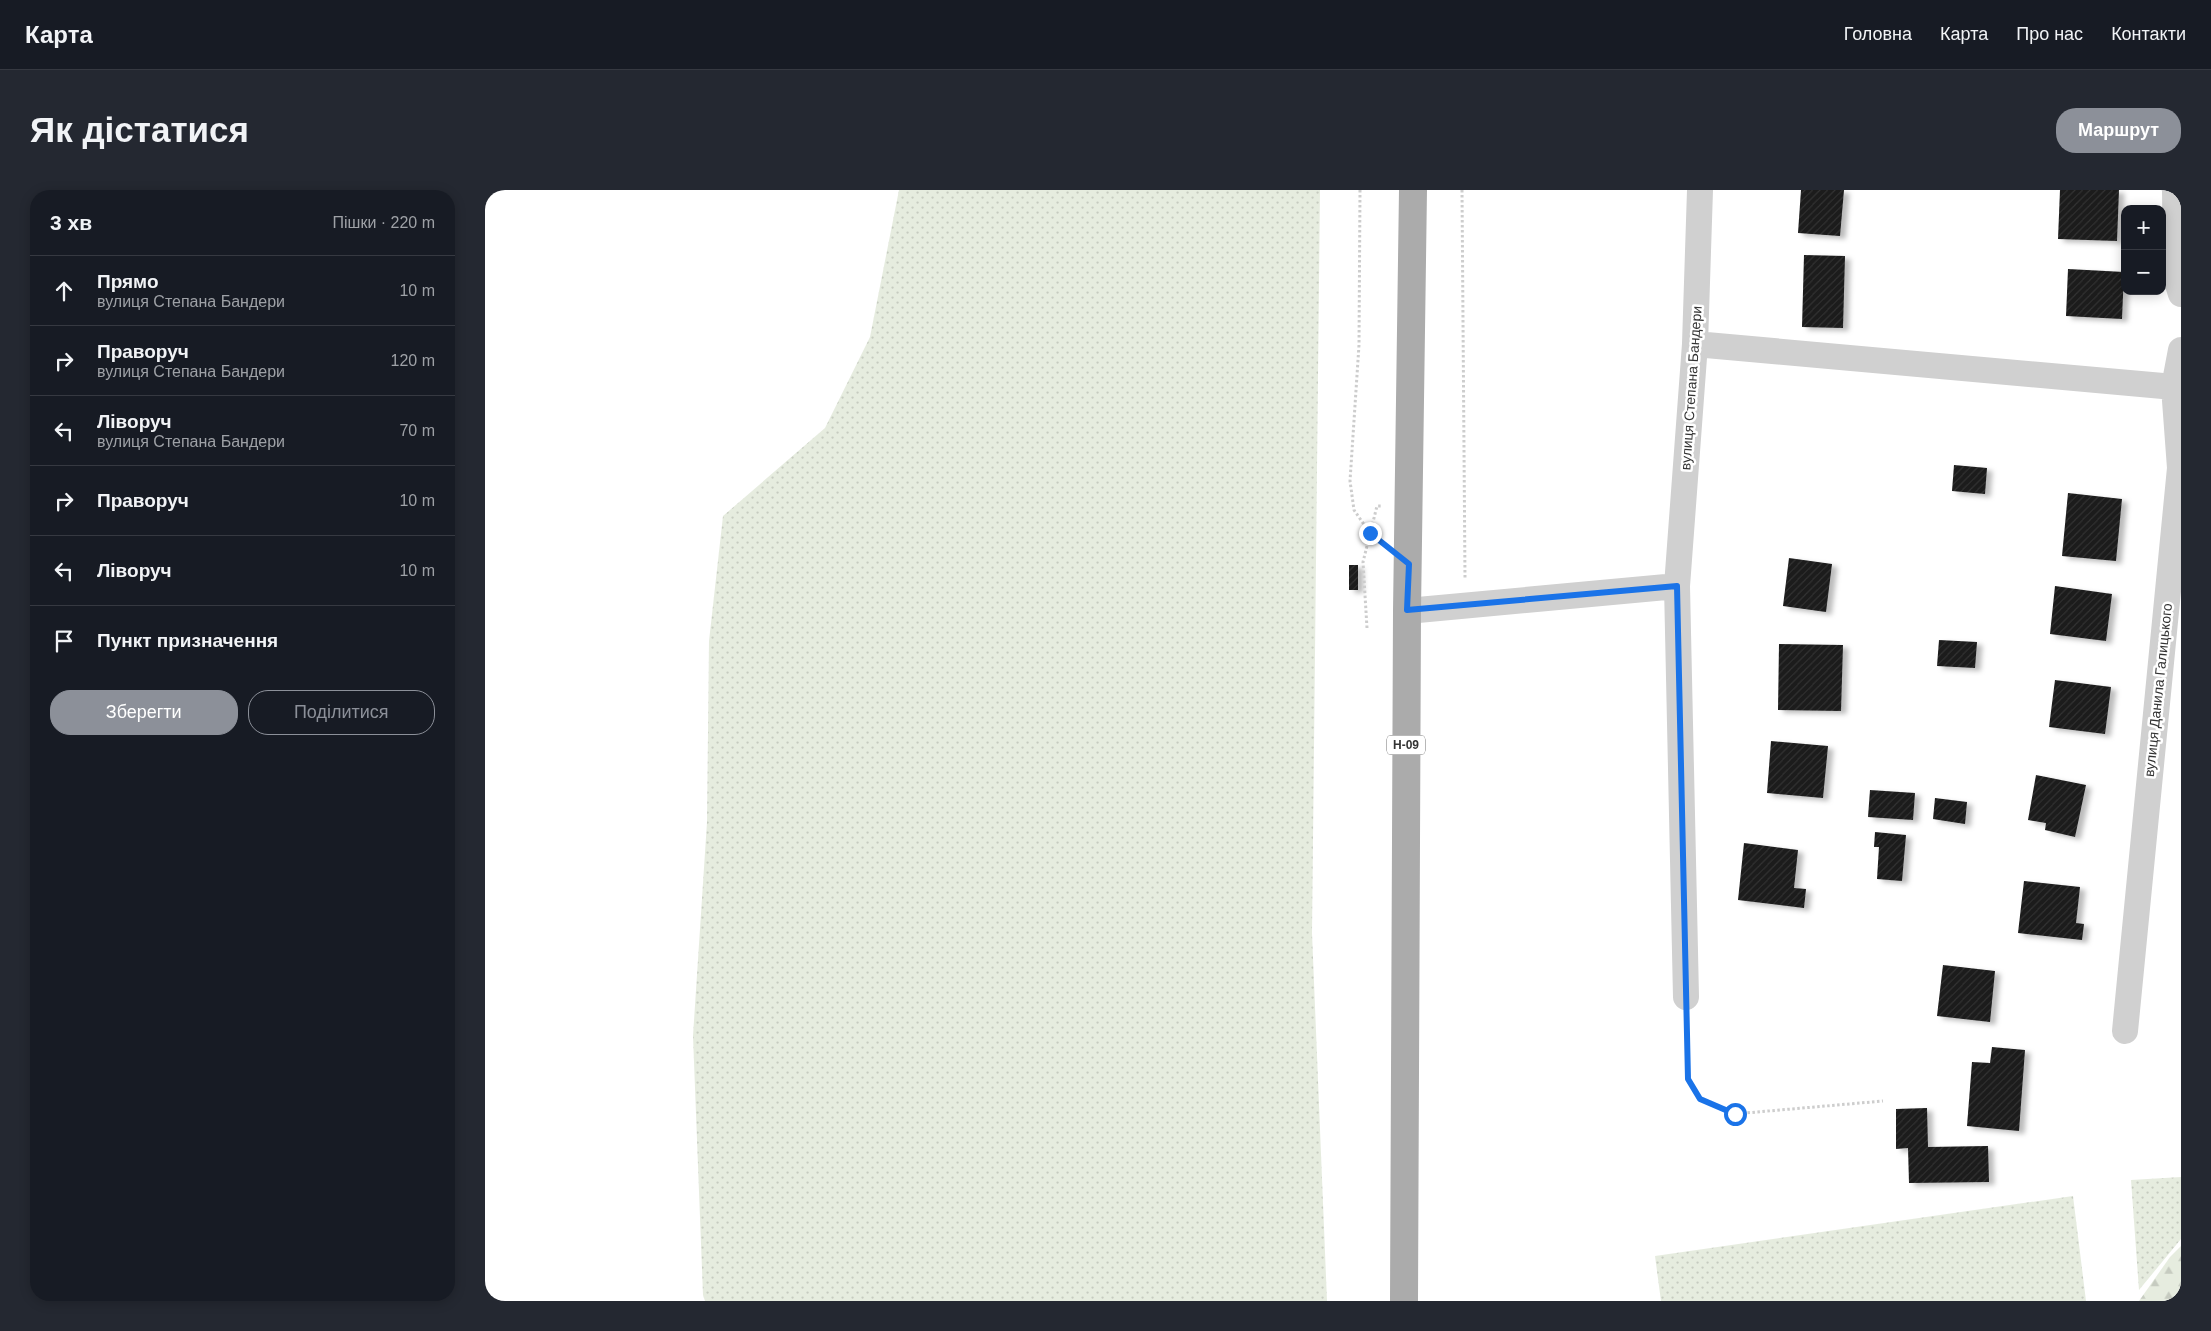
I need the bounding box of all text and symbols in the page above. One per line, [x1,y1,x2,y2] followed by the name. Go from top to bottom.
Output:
[25,21,93,48] text: Карта
[1844,24,1912,44] text: Головна
[1940,24,1988,44] text: Карта
[2016,24,2083,44] text: Про нас
[2111,24,2186,44] text: Контакти
[2056,108,2181,153] button: Маршрут
[30,110,249,149] text: Як дістатися
[2121,205,2166,295] map controls
[2121,205,2166,250] button: +
[50,211,92,234] text: 3 хв
[332,214,435,231] text: Пішки · 220 m
[2121,250,2166,295] button: −
[97,271,159,292] text: Прямо
[50,277,78,305] icon: ahead
[399,282,435,299] text: 10 m
[97,293,285,310] text: вулиця Степана Бандери
[1677,305,1705,471] street label: вулиця Степана Бандери
[97,341,189,362] text: Праворуч
[50,347,78,375] icon: right
[391,352,435,369] text: 120 m
[97,363,285,380] text: вулиця Степана Бандери
[97,411,172,432] text: Ліворуч
[50,417,78,445] icon: left
[399,422,435,439] text: 70 m
[97,433,285,450] text: вулиця Степана Бандери
[50,487,78,515] icon: right
[97,490,189,511] text: Праворуч
[399,492,435,509] text: 10 m
[1359,522,1382,545] route end
[50,557,78,585] icon: left
[97,560,172,581] text: Ліворуч
[399,562,435,579] text: 10 m
[2141,602,2175,778] street label: вулиця Данила Галицького
[50,627,78,655] icon: arrive
[97,630,278,651] text: Пункт призначення
[50,690,238,735] button: Зберегти
[248,690,435,735] button: Поділитися
[1387,736,1425,754] road number: Н-09
[1724,1103,1747,1126] route start

